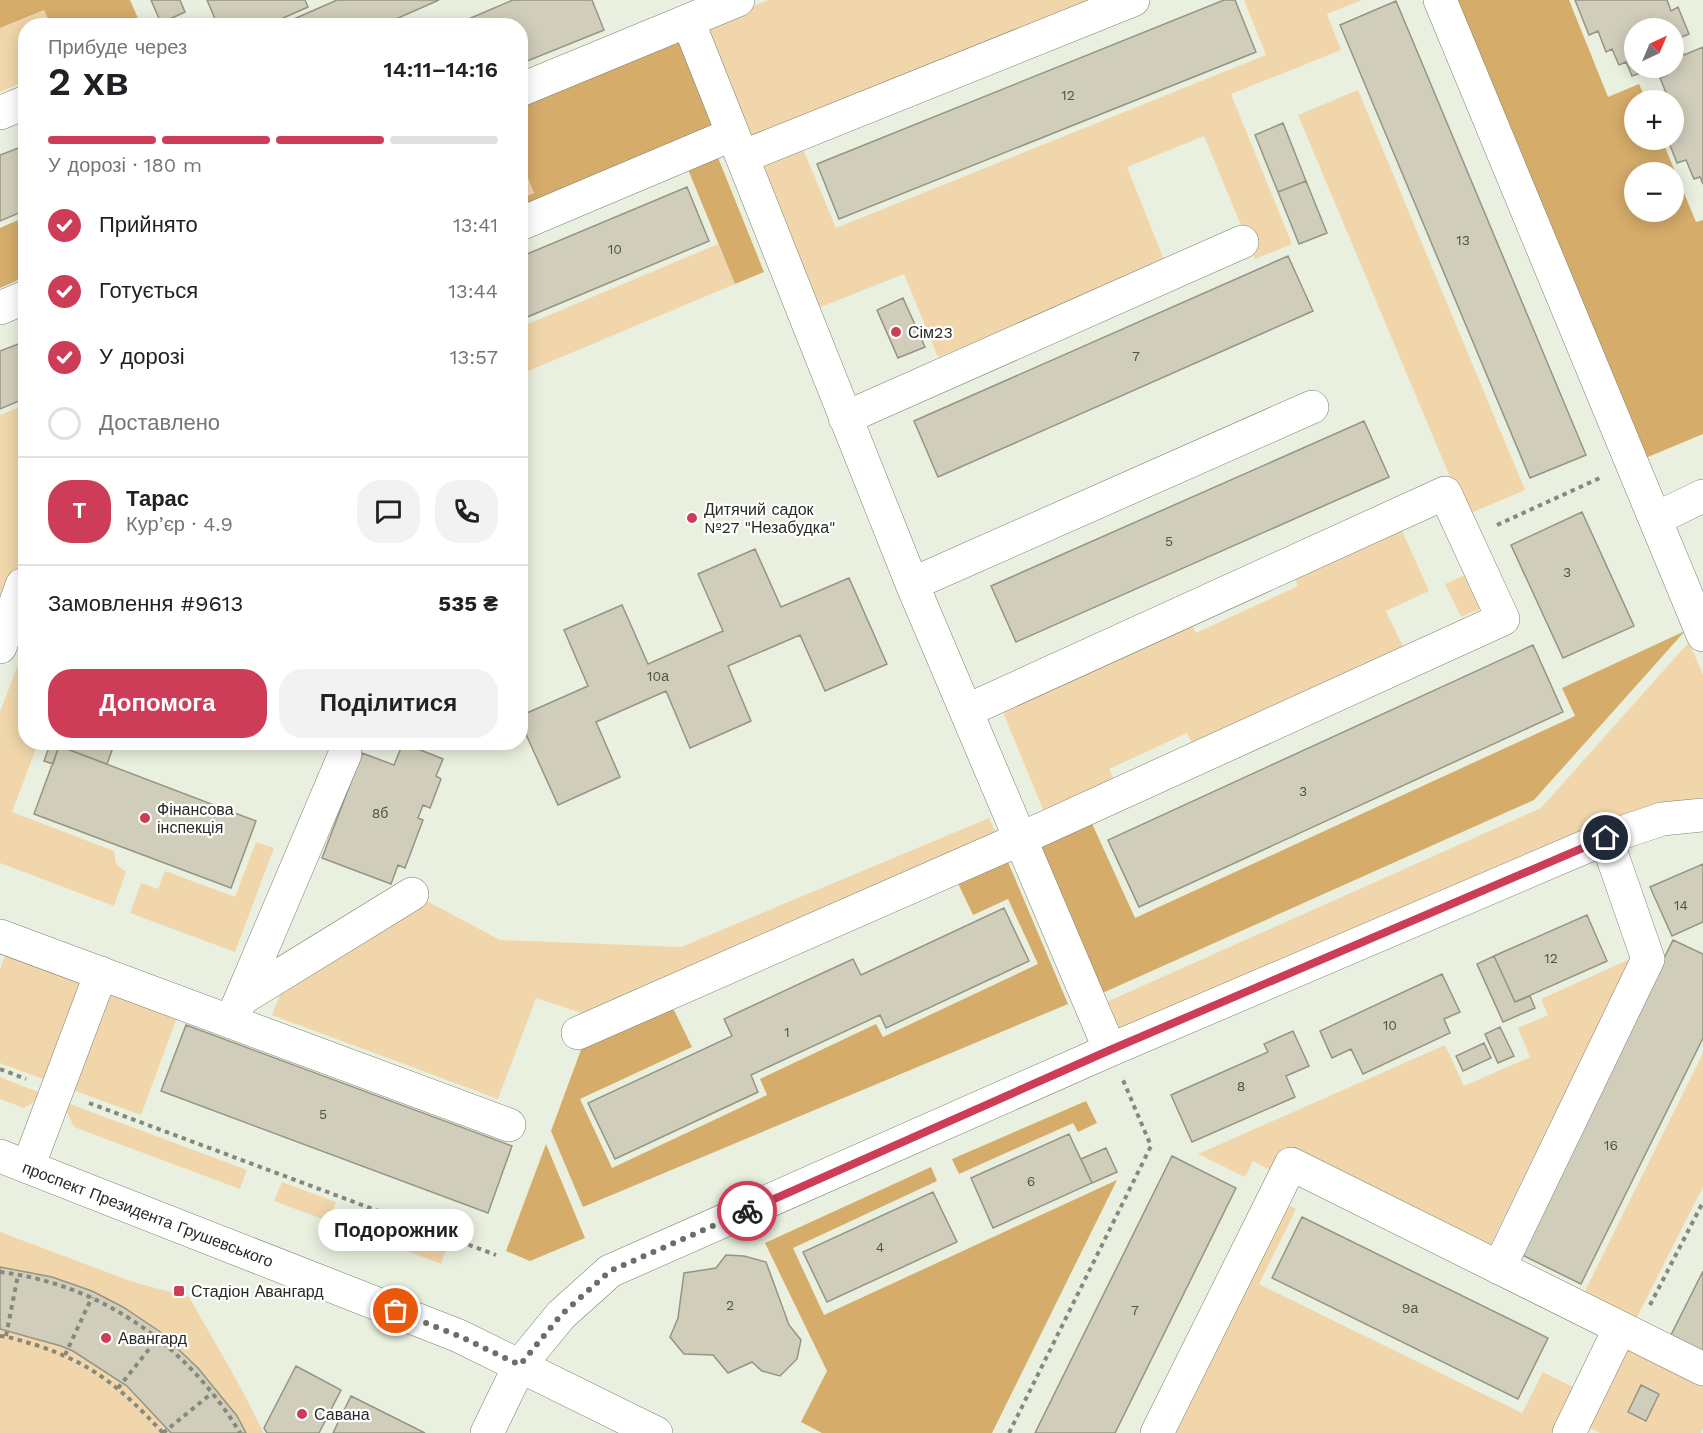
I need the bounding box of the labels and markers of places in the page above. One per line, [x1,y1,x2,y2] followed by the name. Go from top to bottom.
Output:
[908,323,953,342] place label: Сім23
[889,325,903,339] marker: Сім23
[704,500,836,537] place label: Дитячий садок №27 "Незабудка"
[685,511,699,525] marker: Дитячий садок №27 "Незабудка"
[157,800,234,837] place label: Фінансова інспекція
[138,811,152,825] marker: Фінансова інспекція
[1580,812,1631,863] pin
[318,1209,474,1251] callout: Подорожник
[191,1282,324,1301] place label: Стадіон Авангард
[172,1284,186,1298] marker: Стадіон Авангард
[370,1285,421,1336] pin
[118,1329,188,1348] place label: Авангард
[99,1331,113,1345] marker: Авангард
[314,1405,370,1424] place label: Савана
[295,1407,309,1421] marker: Савана

